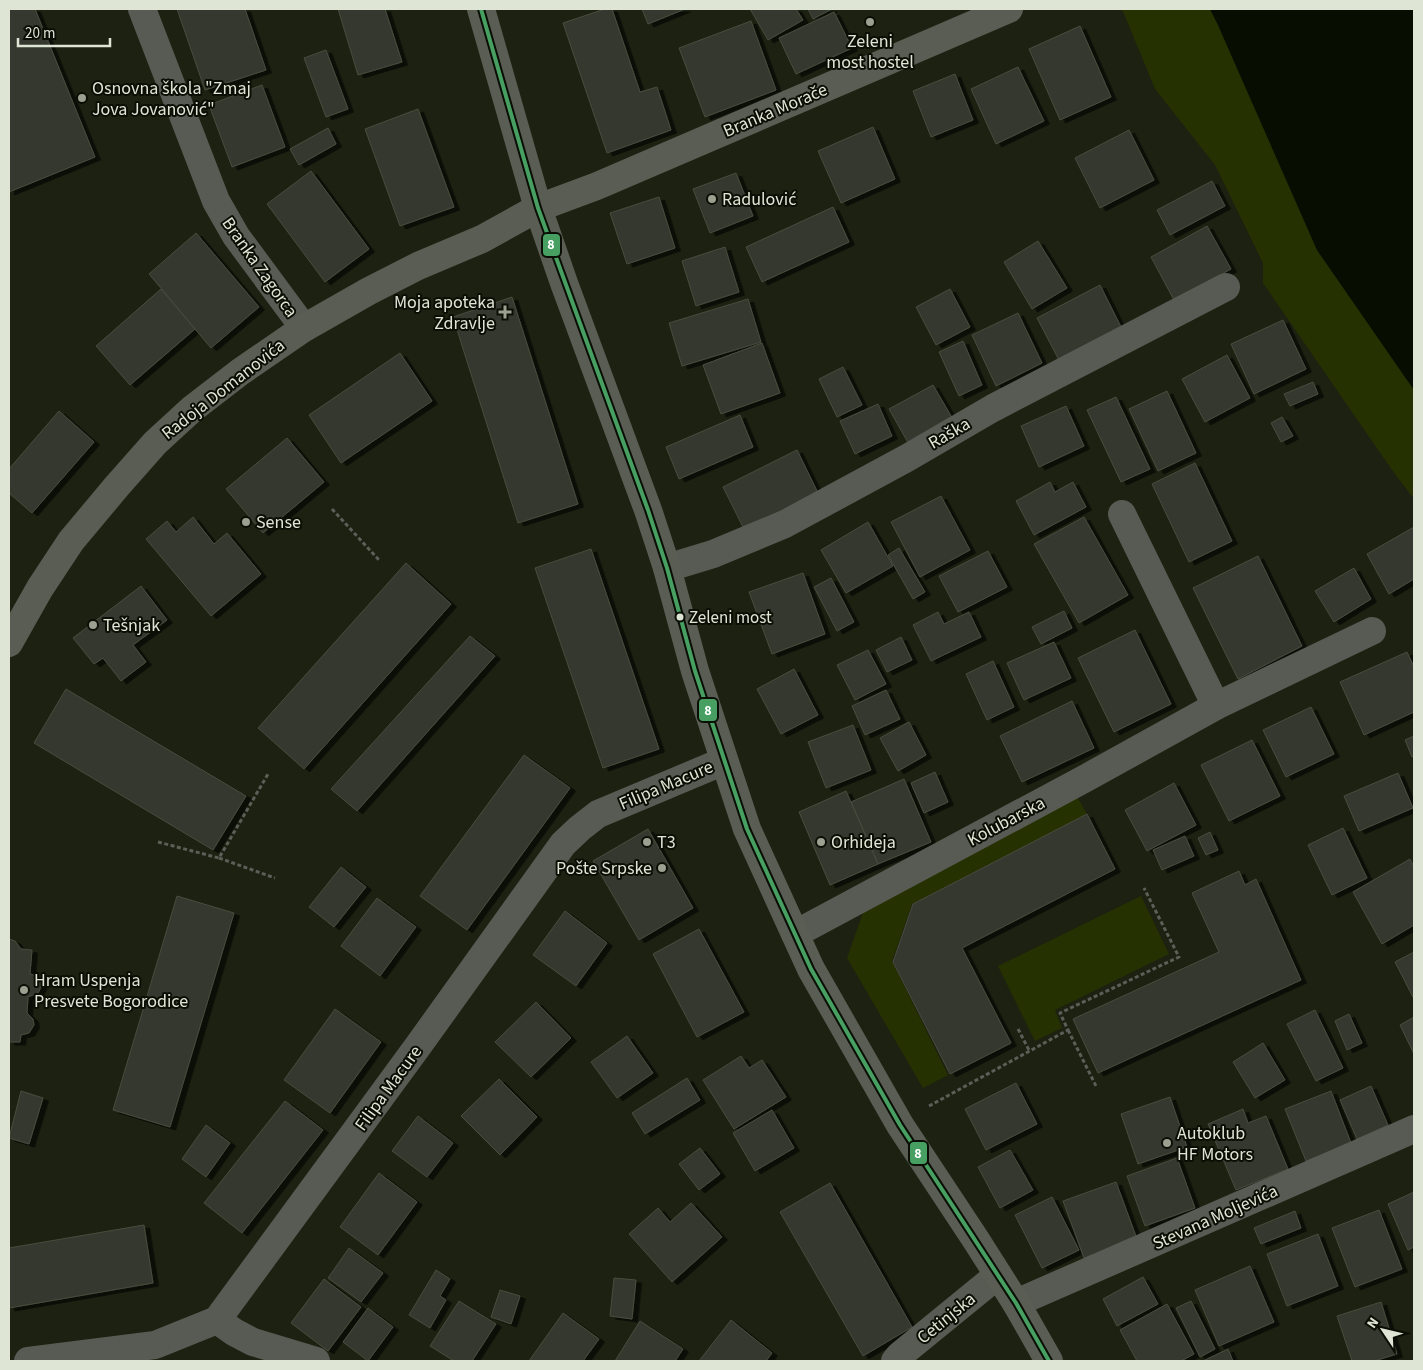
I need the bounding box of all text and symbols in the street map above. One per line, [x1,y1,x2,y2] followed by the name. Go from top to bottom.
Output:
[18,15,110,47] scale bar
[864,16,876,28] marker: Zeleni most hostel
[25,23,55,44] text: 20 m
[826,29,914,75] place label: Zeleni most hostel
[92,76,251,122] place label: Osnovna škola "Zmaj Jova Jovanović"
[719,77,831,144] street label: Branka Morače
[76,92,88,104] marker: Osnovna škola "Zmaj Jova Jovanović"
[722,187,796,212] place label: Radulović
[706,193,718,205] marker: Radulović
[216,212,303,322] street label: Branka Zagorca
[542,233,561,257] line badge: 8
[547,235,555,255] text: 8
[394,290,495,336] place label: Moja apoteka Zdravlje
[499,306,511,318] marker: Moja apoteka Zdravlje
[156,333,290,446] street label: Radoja Domanovića
[924,411,975,455] street label: Raška
[256,510,301,535] place label: Sense
[240,516,252,528] marker: Sense
[689,606,772,630] place label: Zeleni most
[675,612,685,622] marker: Zeleni most
[103,613,160,638] place label: Tešnjak
[87,619,99,631] marker: Tešnjak
[698,698,718,722] line badge: 8
[704,701,712,721] text: 8
[615,754,717,816] street label: Filipa Macure
[963,791,1050,852] street label: Kolubarska
[657,830,676,855] place label: T3
[831,830,896,855] place label: Orhideja
[641,836,653,848] marker: T3
[815,836,827,848] marker: Orhideja
[556,856,652,881] place label: Pošte Srpske
[656,862,668,874] marker: Pošte Srpske
[34,968,188,1014] place label: Hram Uspenja Presvete Bogorodice
[18,984,30,996] marker: Hram Uspenja Presvete Bogorodice
[349,1040,428,1136] street label: Filipa Macure
[1177,1121,1253,1167] place label: Autoklub HF Motors
[1161,1137,1173,1149] marker: Autoklub HF Motors
[909,1141,928,1165] line badge: 8
[914,1144,922,1164] text: 8
[1149,1179,1282,1256] street label: Stevana Moljevića
[912,1287,981,1350] street label: Cetinjska
[1358,1305,1408,1355] north arrow
[1362,1314,1384,1333] text: N

